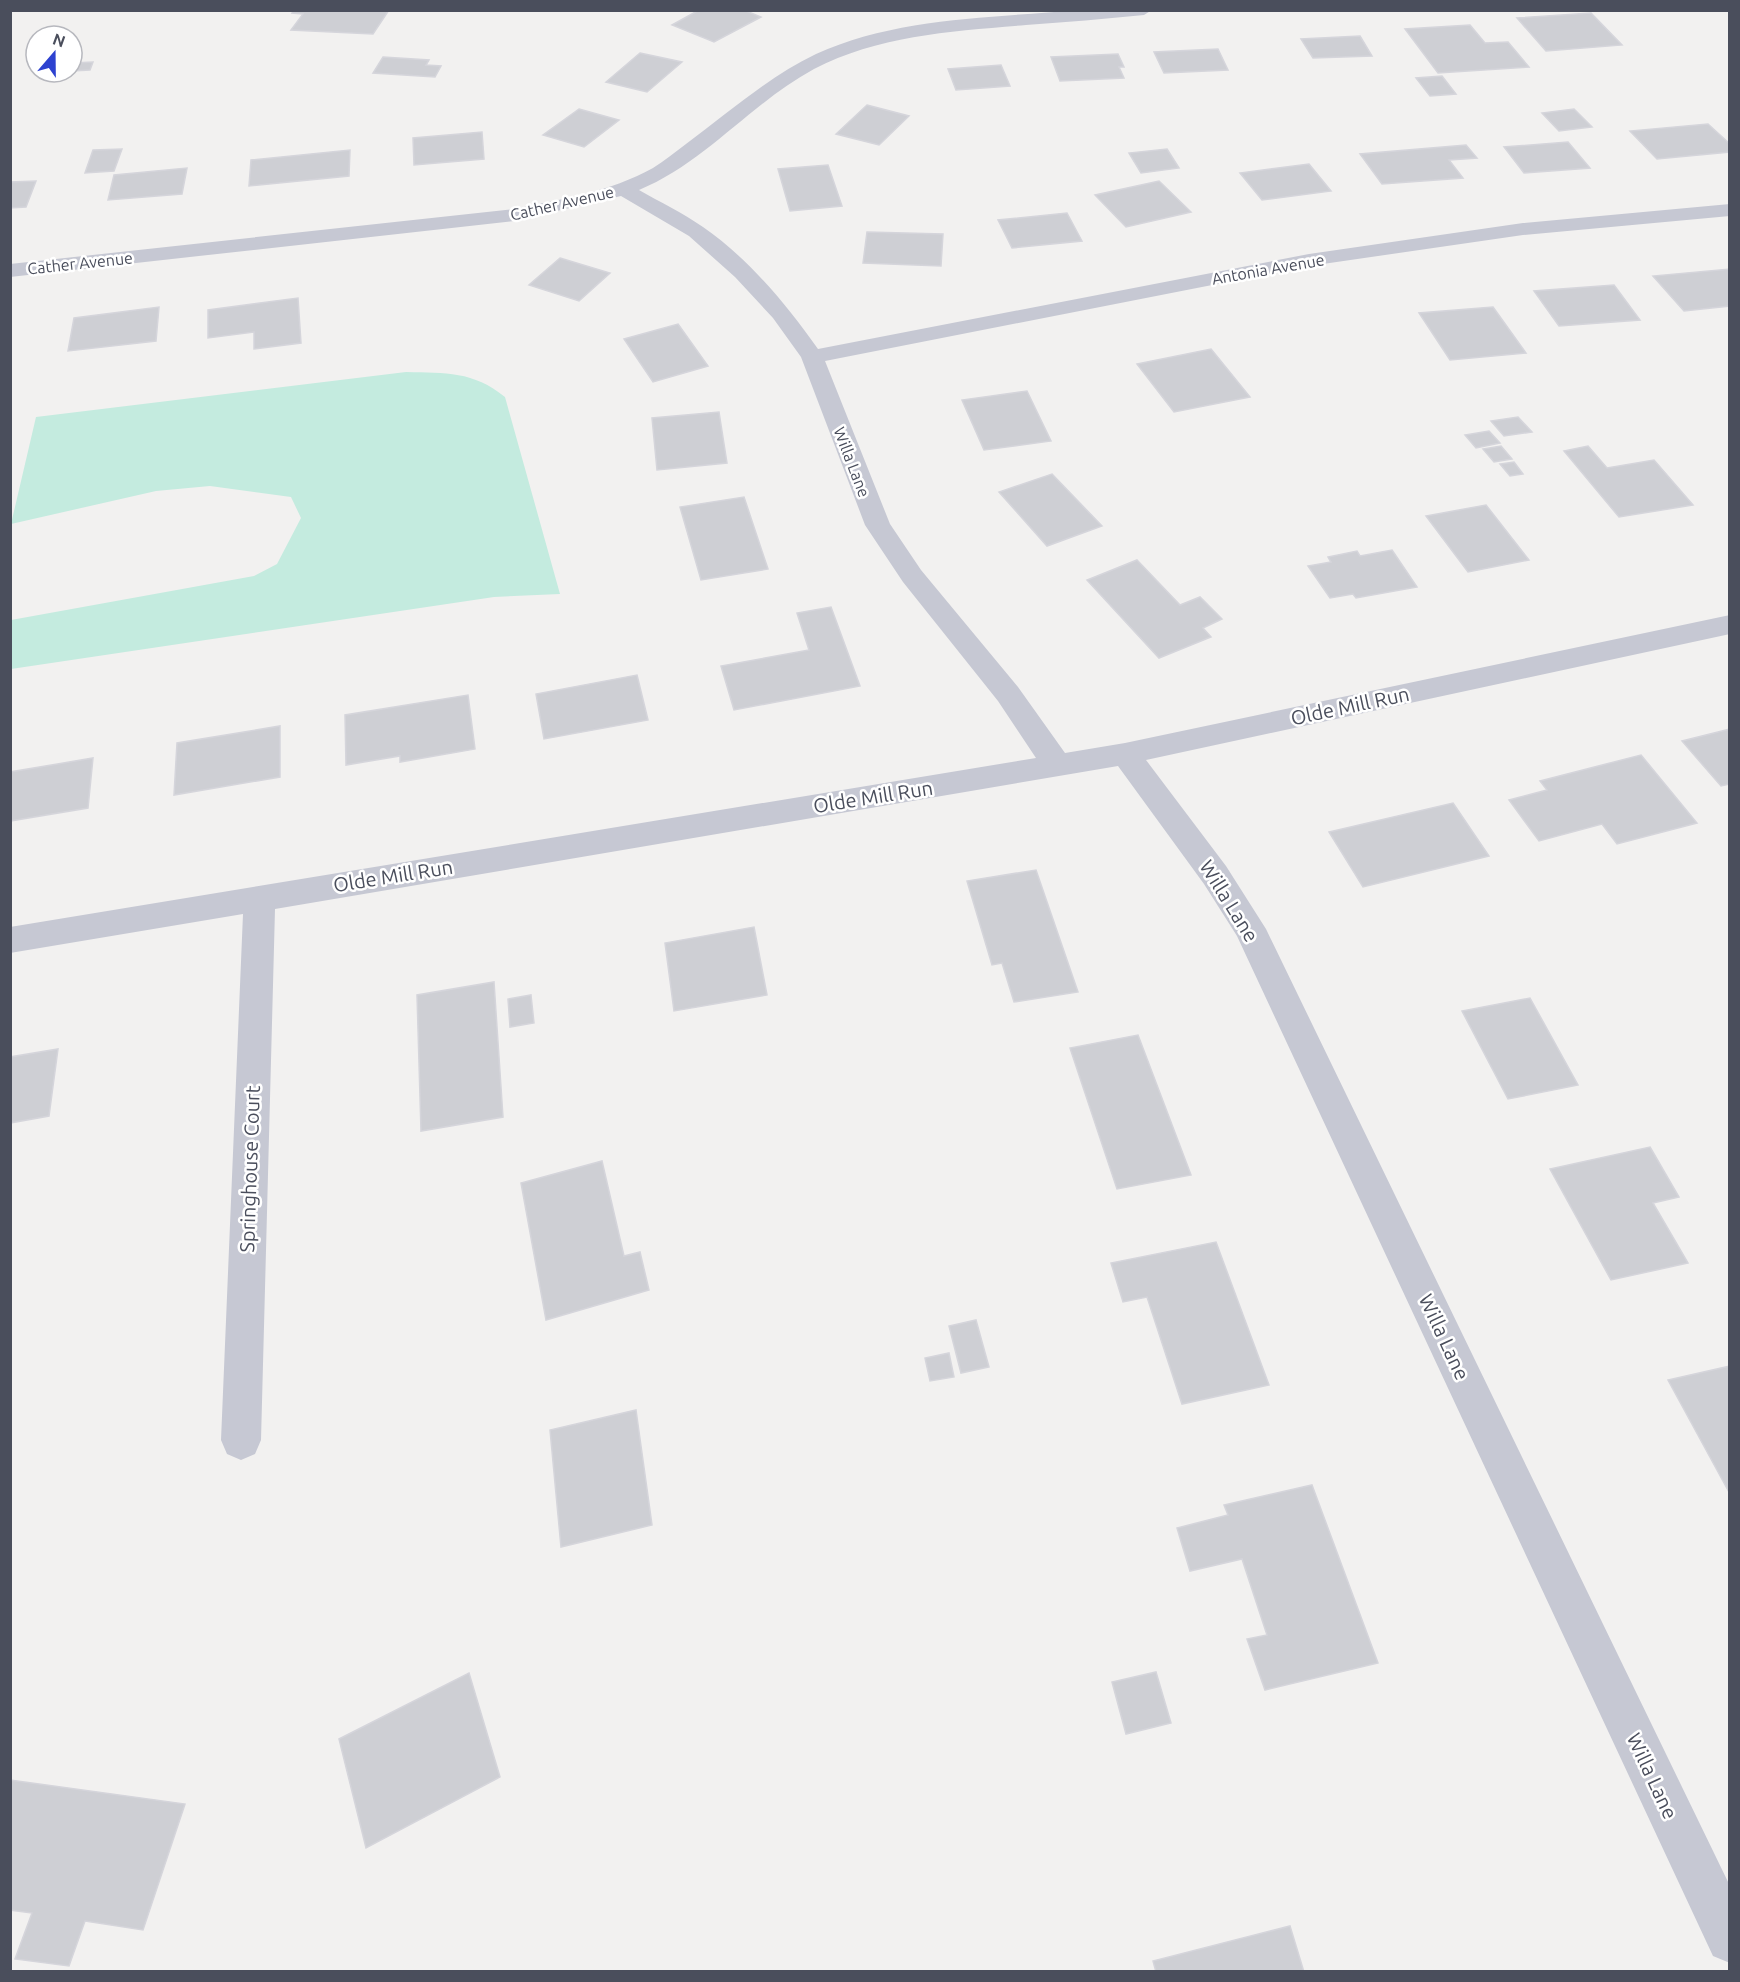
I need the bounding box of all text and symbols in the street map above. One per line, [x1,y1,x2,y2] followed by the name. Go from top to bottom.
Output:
[24,24,84,84] north arrow
[50,29,68,50] text: N
[508,182,616,224] street label: Cather Avenue
[26,249,134,277] street label: Cather Avenue
[1210,250,1326,288] street label: Antonia Avenue
[830,424,874,500] street label: Willa Lane
[1288,682,1411,729] street label: Olde Mill Run
[812,776,934,817] street label: Olde Mill Run
[332,855,454,896] street label: Olde Mill Run
[1195,856,1264,946] street label: Willa Lane
[235,1085,264,1253] street label: Springhouse Court
[1415,1290,1474,1383] street label: Willa Lane
[1623,1729,1682,1822] street label: Willa Lane

